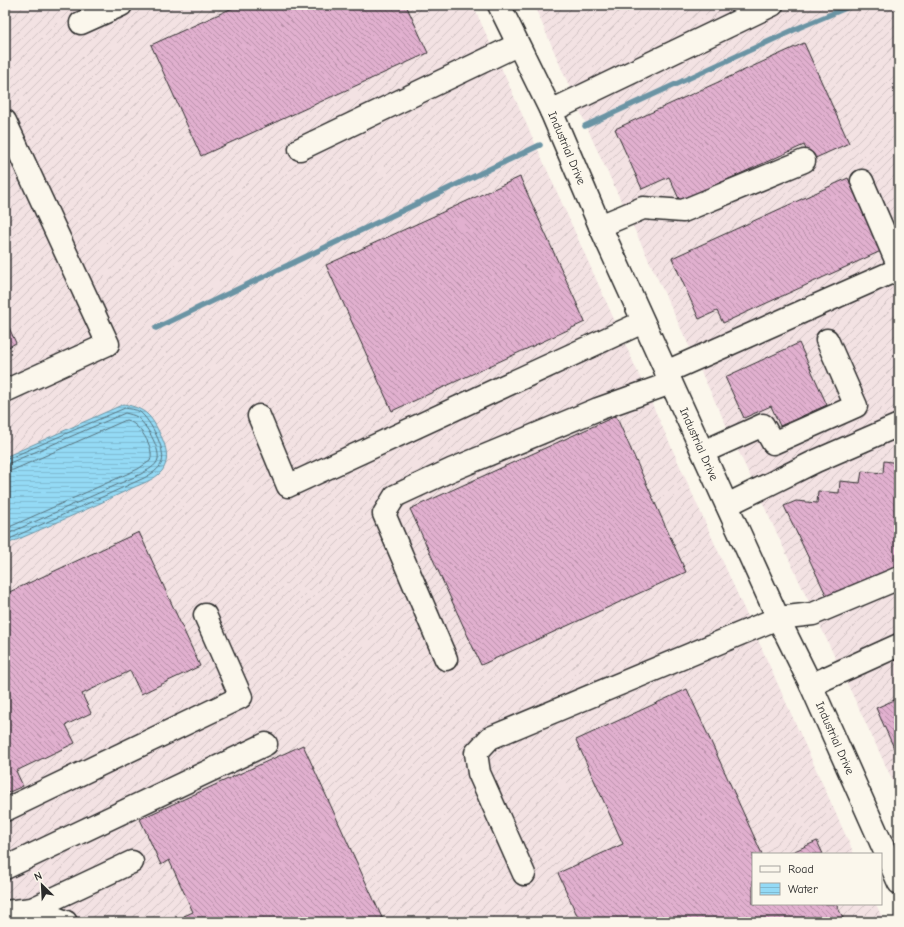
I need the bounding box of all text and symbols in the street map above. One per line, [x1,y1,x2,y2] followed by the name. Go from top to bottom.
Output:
[545,109,589,187] street label: Industrial Drive
[677,405,721,483] street label: Industrial Drive
[813,699,857,777] street label: Industrial Drive
[752,853,882,905] legend
[788,862,814,876] text: Road
[22,865,62,905] north arrow
[32,869,44,884] text: N
[788,882,818,896] text: Water

